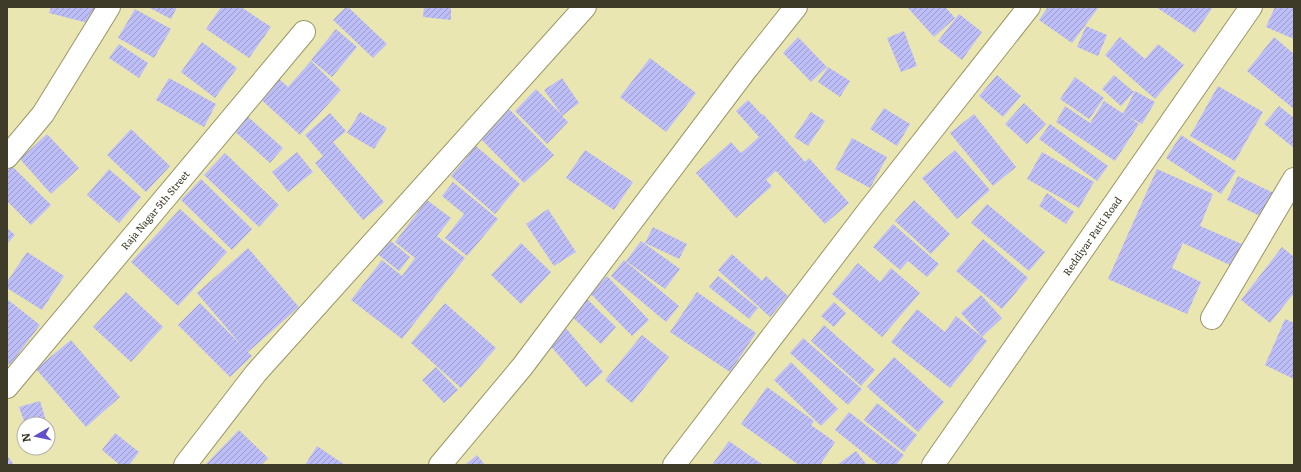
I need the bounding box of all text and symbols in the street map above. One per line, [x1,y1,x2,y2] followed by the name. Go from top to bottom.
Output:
[117,167,192,253] street label: Raja Nagar 5th Street
[1059,193,1125,278] street label: Reddiyar Patti Road
[16,416,56,456] north arrow
[17,432,34,444] text: N

